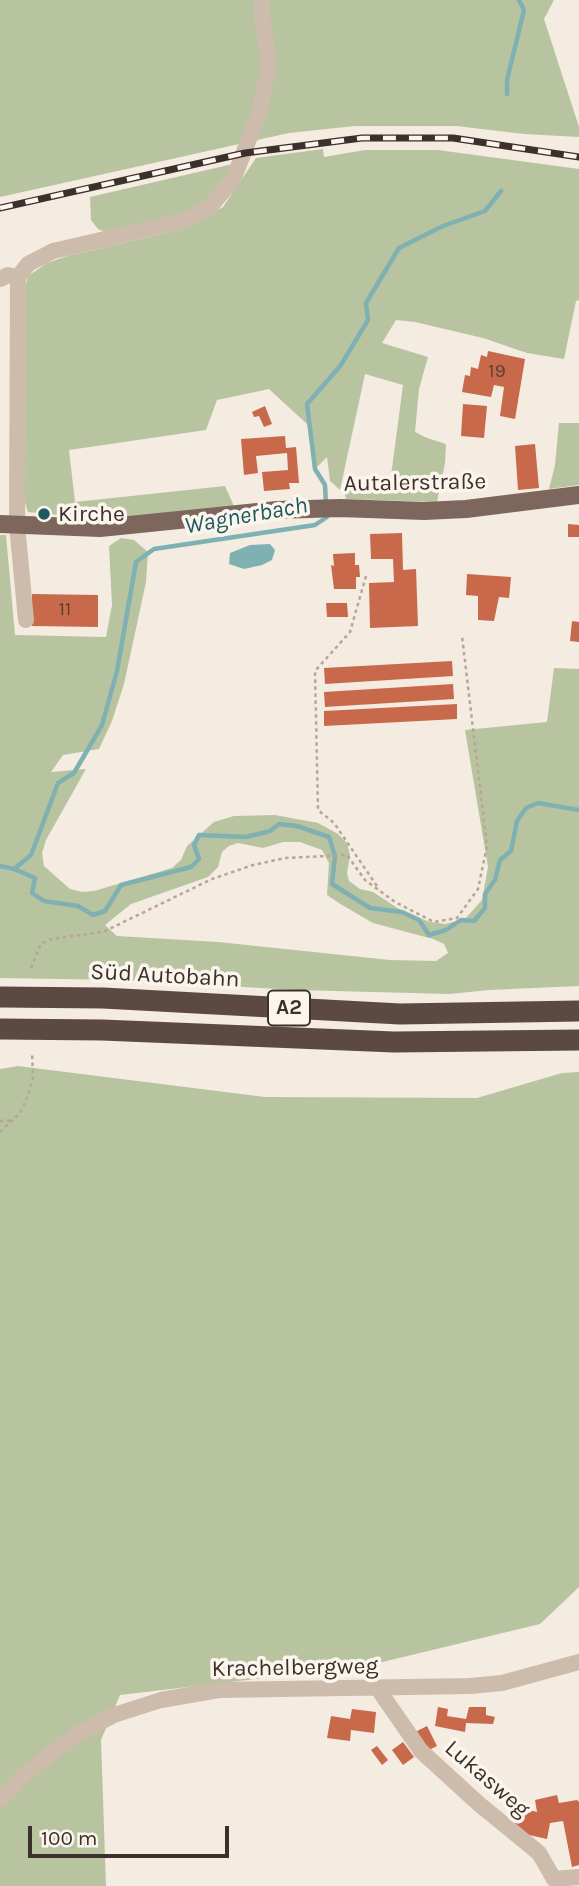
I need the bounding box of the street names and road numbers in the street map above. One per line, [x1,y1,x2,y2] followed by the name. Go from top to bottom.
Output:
[343,468,487,498] street label: Autalerstraße
[90,958,240,994] street label: Süd Autobahn
[268,990,310,1026] road number: A2
[211,1653,379,1683] street label: Krachelbergweg
[439,1735,535,1823] street label: Lukasweg

